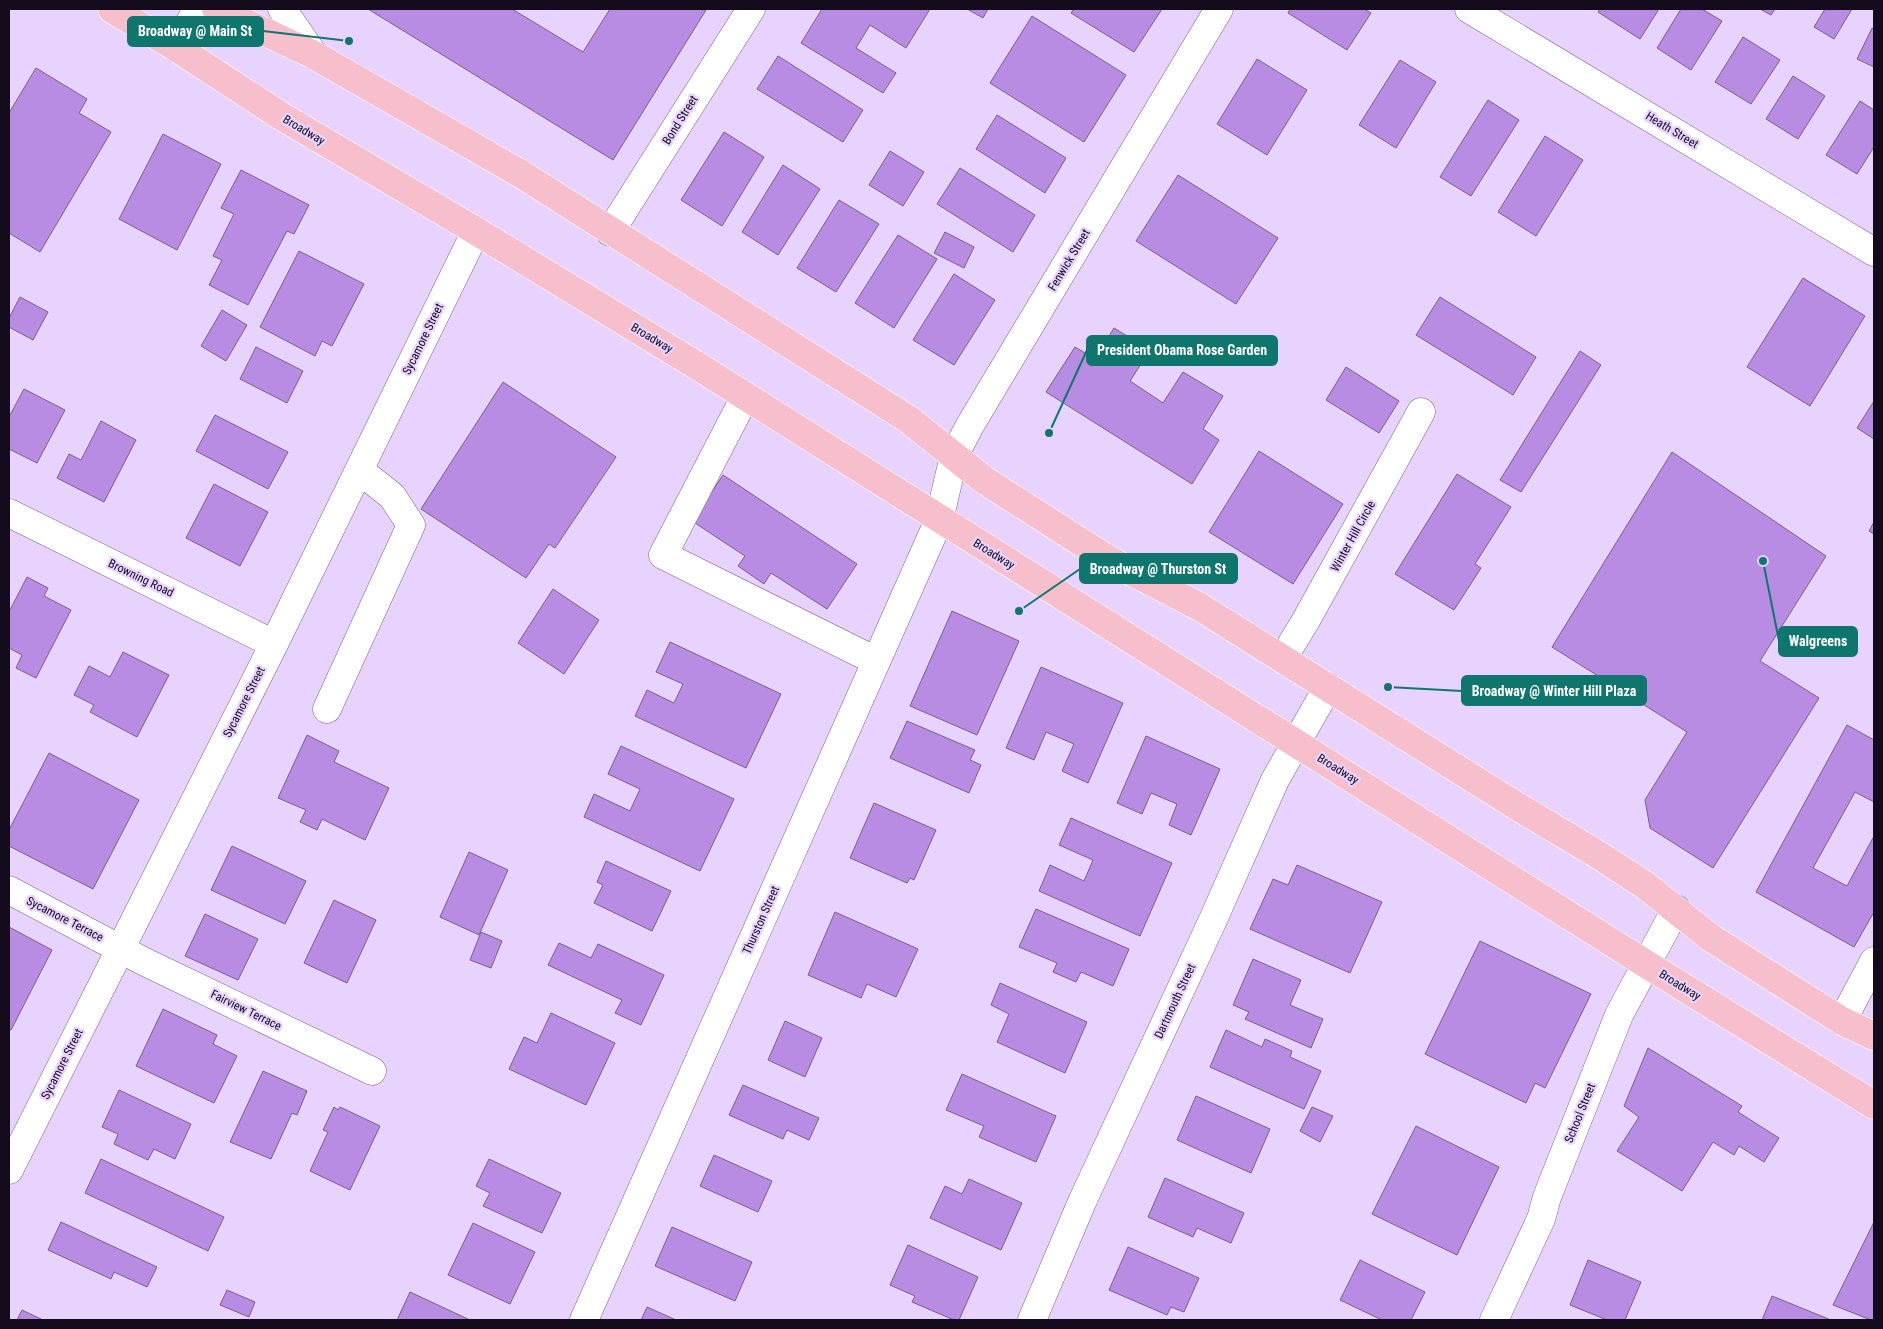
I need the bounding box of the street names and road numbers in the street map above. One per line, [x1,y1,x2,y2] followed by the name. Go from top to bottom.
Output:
[659,93,701,147] street label: Bond Street
[1643,109,1701,151] street label: Heath Street
[281,112,327,148] street label: Broadway
[1045,226,1093,293] street label: Fenwick Street
[400,301,446,377] street label: Sycamore Street
[629,320,675,356] street label: Broadway
[1328,498,1378,574] street label: Winter Hill Circle
[971,536,1017,572] street label: Broadway
[106,556,176,600] street label: Browning Road
[220,664,268,740] street label: Sycamore Street
[1315,751,1361,787] street label: Broadway
[740,883,782,956] street label: Thurston Street
[24,894,106,945] street label: Sycamore Terrace
[1152,961,1199,1041] street label: Dartmouth Street
[1657,967,1703,1003] street label: Broadway
[208,987,284,1033] street label: Fairview Terrace
[38,1026,86,1102] street label: Sycamore Street
[1562,1081,1599,1145] street label: School Street

